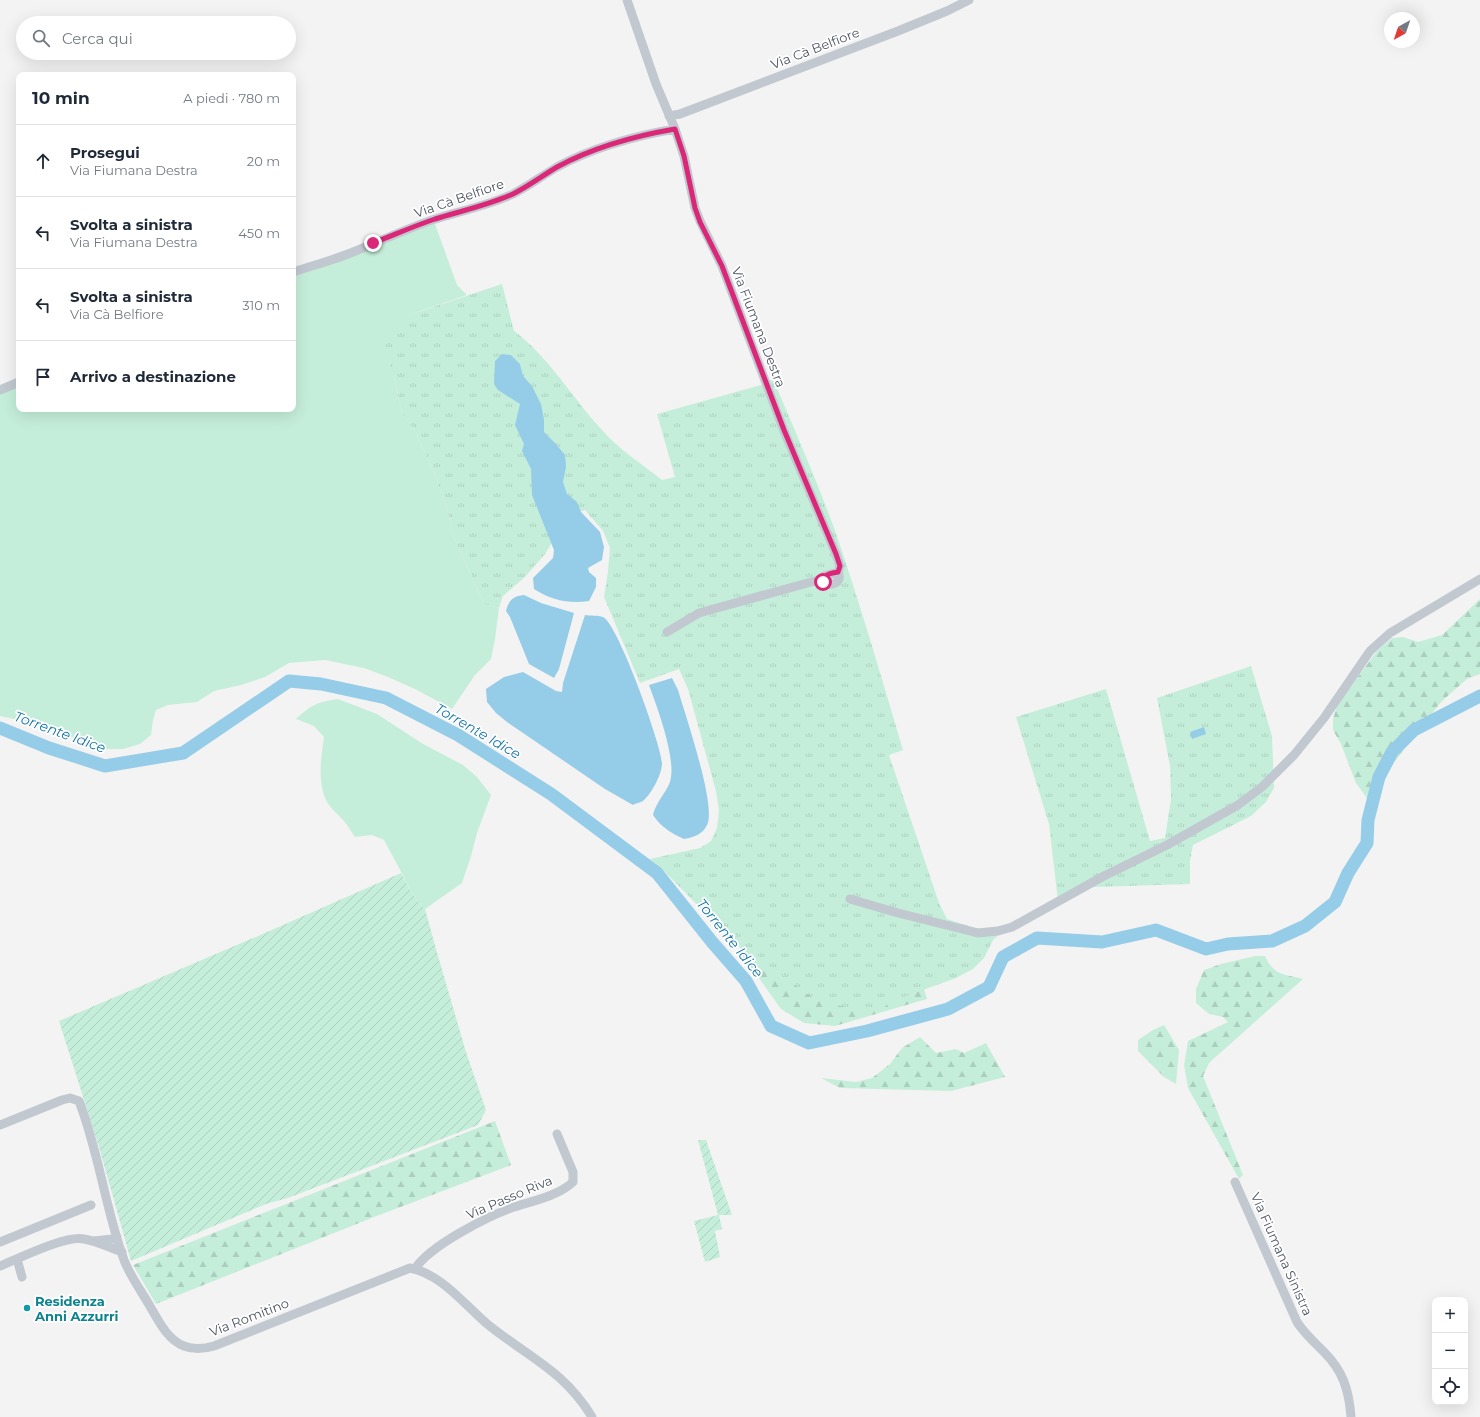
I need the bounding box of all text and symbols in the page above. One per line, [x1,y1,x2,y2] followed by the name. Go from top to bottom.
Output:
[1384,12,1420,48] north arrow
[16,16,296,60] search box
[768,24,862,72] street label: Via Cà Belfiore
[30,27,52,49] icon: search
[62,29,133,48] text: Cerca qui
[32,88,90,108] text: 10 min
[183,90,280,106] text: A piedi · 780 m
[70,143,140,162] text: Prosegui
[32,150,54,172] icon: ahead
[247,153,280,169] text: 20 m
[70,162,198,178] text: Via Fiumana Destra
[412,175,506,221] street label: Via Cà Belfiore
[70,215,193,234] text: Svolta a sinistra
[32,222,54,244] icon: left
[238,225,280,241] text: 450 m
[70,234,198,250] text: Via Fiumana Destra
[364,234,382,252] route end
[729,264,789,390] street label: Via Fiumana Destra
[70,287,193,306] text: Svolta a sinistra
[32,294,54,316] icon: left
[242,297,280,313] text: 310 m
[70,306,164,322] text: Via Cà Belfiore
[32,366,54,388] icon: arrive
[70,367,236,386] text: Arrivo a destinazione
[814,573,832,591] route start
[432,699,524,763] water label: Torrente Idice
[12,707,108,757] water label: Torrente Idice
[693,895,767,981] water label: Torrente Idice
[464,1172,554,1222] street label: Via Passo Riva
[1248,1190,1316,1318] street label: Via Fiumana Sinistra
[34,1293,119,1324] place label: Residenza Anni Azzurri
[207,1295,291,1339] street label: Via Romitino
[1432,1297,1468,1405] map controls
[1432,1297,1468,1333] button: +
[22,1303,32,1313] marker: Residenza Anni Azzurri
[1432,1333,1468,1369] button: −
[1432,1369,1468,1405] button: locate

